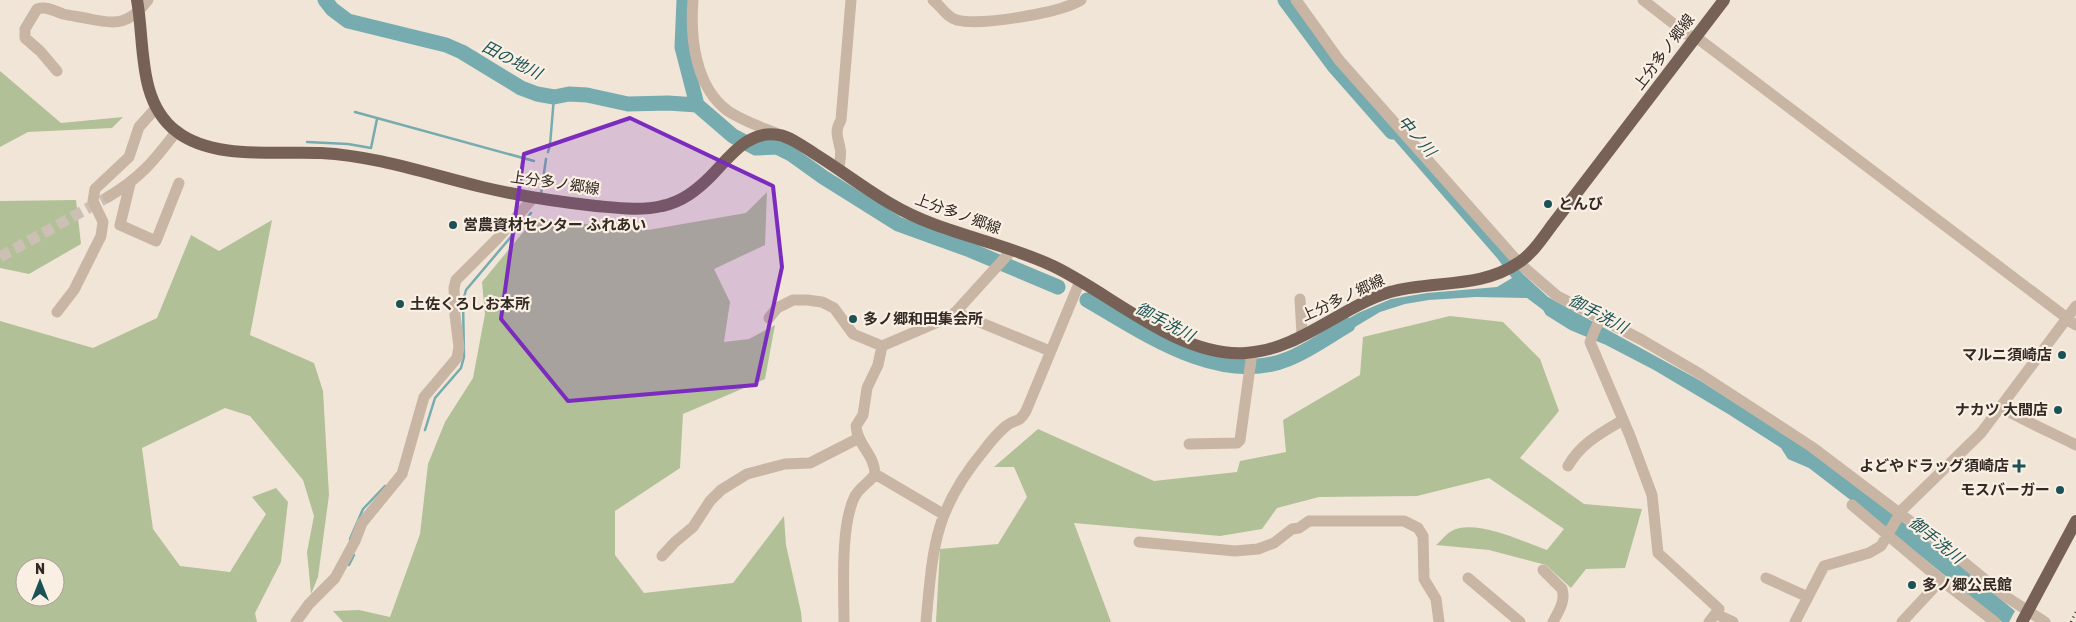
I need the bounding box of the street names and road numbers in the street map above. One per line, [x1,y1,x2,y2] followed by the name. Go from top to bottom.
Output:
[1630,11,1698,93] street label: 上分多ノ郷線
[509,168,601,198] street label: 上分多ノ郷線
[913,190,1003,238] street label: 上分多ノ郷線
[1298,271,1388,325] street label: 上分多ノ郷線

